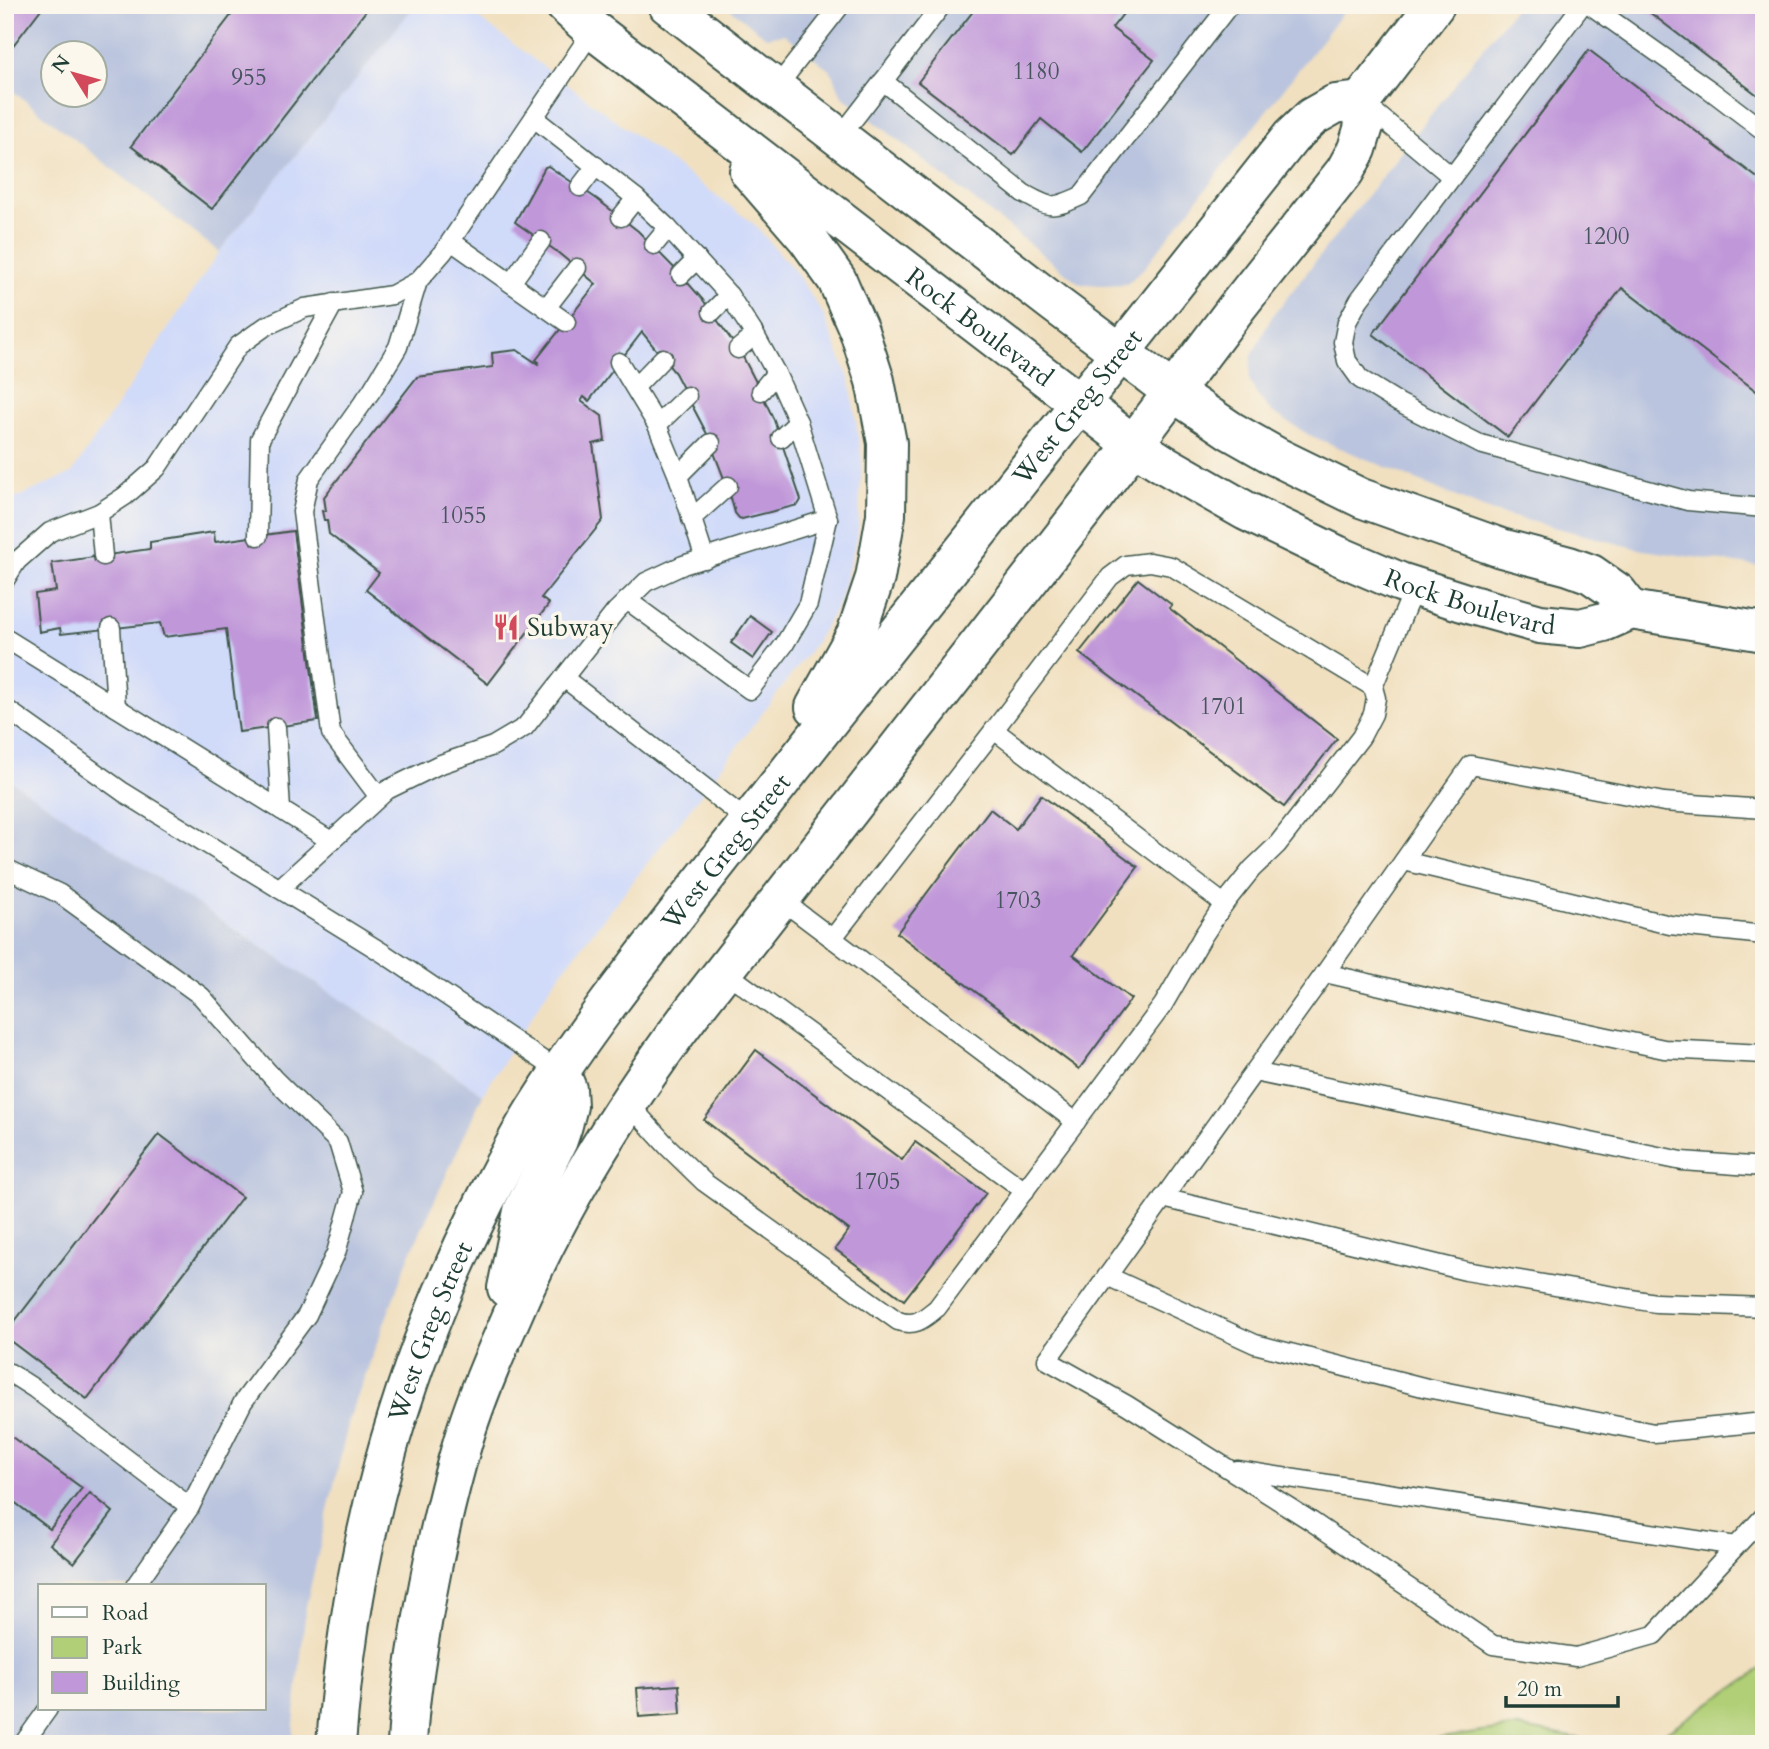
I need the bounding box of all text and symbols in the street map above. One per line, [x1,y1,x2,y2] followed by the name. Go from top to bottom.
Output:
[38,38,108,108] north arrow
[46,50,77,79] text: N
[1012,56,1060,87] house number: 1180
[231,62,267,93] house number: 955
[1582,221,1630,252] house number: 1200
[899,259,1060,395] street label: Rock Boulevard
[1004,322,1150,493] street label: West Greg Street
[439,500,487,531] house number: 1055
[1379,560,1557,643] street label: Rock Boulevard
[527,610,614,645] place label: Subway
[491,612,521,642] restaurant icon: Subway
[1199,691,1247,722] house number: 1701
[653,766,799,938] street label: West Greg Street
[994,885,1042,916] house number: 1703
[853,1166,901,1197] house number: 1705
[380,1236,481,1427] street label: West Greg Street
[38,1584,266,1710] legend
[102,1599,148,1628] text: Road
[102,1633,143,1662] text: Park
[1506,1665,1618,1709] scale bar
[102,1669,180,1698] text: Building
[1517,1675,1562,1704] text: 20 m

